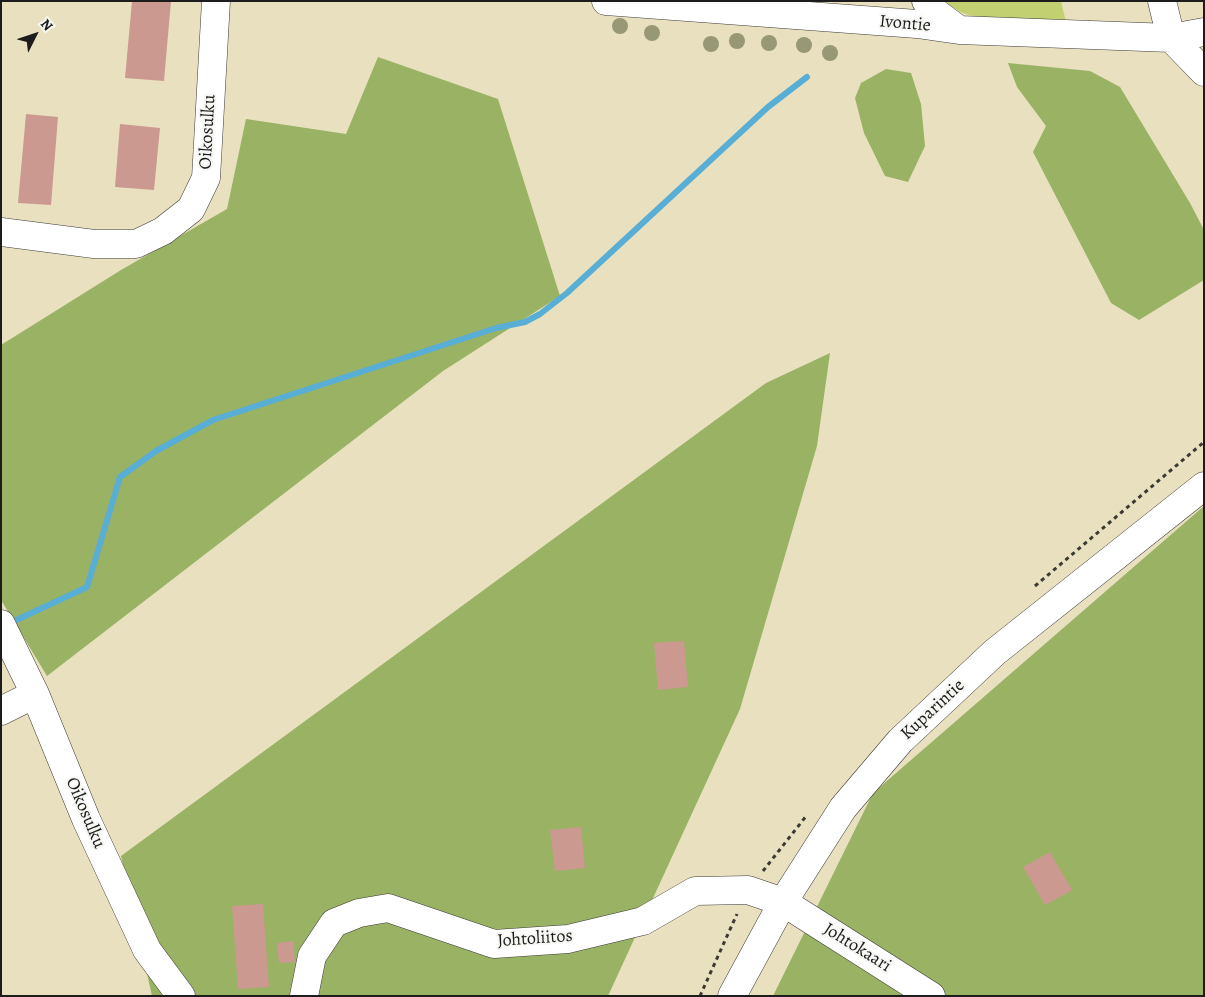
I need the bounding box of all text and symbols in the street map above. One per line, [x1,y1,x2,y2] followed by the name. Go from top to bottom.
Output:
[10,10,60,60] north arrow
[878,11,932,37] street label: Ivontie
[36,15,57,35] text: N
[195,94,221,170] street label: Oikosulku
[897,675,969,745] street label: Kuparintie
[60,774,110,852] street label: Oikosulku
[819,919,895,977] street label: Johtokaari
[497,926,573,952] street label: Johtoliitos

